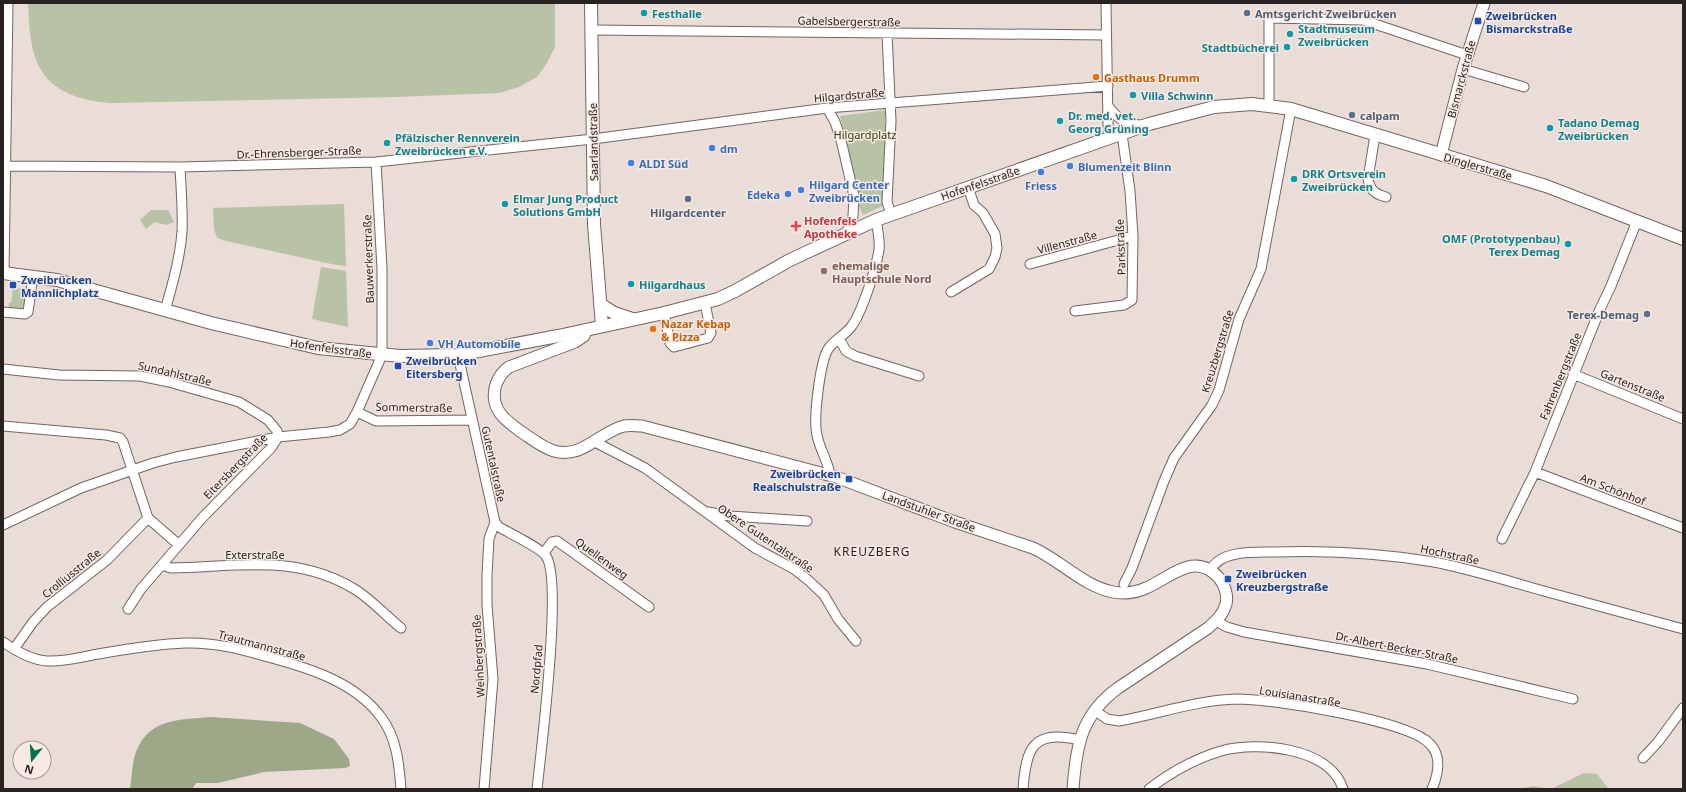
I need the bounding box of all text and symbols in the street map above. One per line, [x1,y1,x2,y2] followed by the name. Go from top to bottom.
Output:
[652,6,702,21] place label: Festhalle
[1255,6,1397,21] place label: Amtsgericht Zweibrücken
[639,8,649,18] marker: Festhalle
[1242,8,1252,18] marker: Amtsgericht Zweibrücken
[1486,8,1573,36] place label: Zweibrücken Bismarckstraße
[797,13,901,29] street label: Gabelsbergerstraße
[1473,16,1483,26] marker: Zweibrücken Bismarckstraße
[1298,21,1375,49] place label: Stadtmuseum Zweibrücken
[1285,29,1295,39] marker: Stadtmuseum Zweibrücken
[1443,38,1479,120] street label: Bismarckstraße
[1202,40,1279,55] place label: Stadtbücherei
[1282,42,1292,52] marker: Stadtbücherei
[1104,70,1200,85] place label: Gasthaus Drumm
[1091,72,1101,82] marker: Gasthaus Drumm
[813,84,885,106] street label: Hilgardstraße
[1141,88,1213,103] place label: Villa Schwinn
[1128,90,1138,100] marker: Villa Schwinn
[585,103,601,181] street label: Saarlandstraße
[1068,108,1149,136] place label: Dr. med. vet. Georg Grüning
[1360,108,1400,123] place label: calpam
[1347,110,1357,120] marker: calpam
[1558,115,1639,143] place label: Tadano Demag Zweibrücken
[1055,116,1065,126] marker: Dr. med. vet. Georg Grüning
[1545,123,1555,133] marker: Tadano Demag Zweibrücken
[834,127,896,142] park label: Hilgardplatz
[395,130,520,158] place label: Pfälzischer Rennverein Zweibrücken e.V.
[382,138,392,148] marker: Pfälzischer Rennverein Zweibrücken e.V.
[720,141,738,156] place label: dm
[236,142,362,162] street label: Dr.-Ehrensberger-Straße
[707,143,717,153] marker: dm
[1442,149,1514,183] street label: Dinglerstraße
[639,156,688,171] place label: ALDI Süd
[626,158,636,168] marker: ALDI Süd
[1078,159,1171,174] place label: Blumenzeit Blinn
[1065,161,1075,171] marker: Blumenzeit Blinn
[939,162,1021,204] street label: Hofenfelsstraße
[1302,166,1386,194] place label: DRK Ortsverein Zweibrücken
[1036,167,1046,177] marker: Friess
[1289,174,1299,184] marker: DRK Ortsverein Zweibrücken
[809,177,889,205] place label: Hilgard Center Zweibrücken
[1025,178,1057,193] place label: Friess
[796,185,806,195] marker: Hilgard Center Zweibrücken
[747,187,780,202] place label: Edeka
[783,189,793,199] marker: Edeka
[513,191,618,219] place label: Elmar Jung Product Solutions GmbH
[683,194,693,204] marker: Hilgardcenter
[500,199,510,209] marker: Elmar Jung Product Solutions GmbH
[650,205,726,220] place label: Hilgardcenter
[804,213,858,241] place label: Hofenfels Apotheke
[359,214,377,304] street label: Bauwerkerstraße
[1112,219,1128,275] street label: Parkstraße
[791,221,801,231] marker: Hofenfels Apotheke
[1036,227,1098,257] street label: Villenstraße
[1442,231,1560,259] place label: OMF (Prototypenbau) Terex Demag
[1563,239,1573,249] marker: OMF (Prototypenbau) Terex Demag
[832,258,932,286] place label: ehemalige Hauptschule Nord
[819,266,829,276] marker: ehemalige Hauptschule Nord
[21,272,99,300] place label: Zweibrücken Mannlichplatz
[639,277,706,292] place label: Hilgardhaus
[626,279,636,289] marker: Hilgardhaus
[8,280,18,290] marker: Zweibrücken Mannlichplatz
[1567,307,1639,322] place label: Terex-Demag
[1197,308,1237,394] street label: Kreuzbergstraße
[1642,309,1652,319] marker: Terex-Demag
[661,316,731,344] place label: Nazar Kebap & Pizza
[648,324,658,334] marker: Nazar Kebap & Pizza
[1536,330,1584,422] street label: Fahrenbergstraße
[289,335,373,361] street label: Hofenfelsstraße
[438,336,521,351] place label: VH Automobile
[425,338,435,348] marker: VH Automobile
[406,353,477,381] place label: Zweibrücken Eitersberg
[137,357,213,389] street label: Sundahlstraße
[393,361,403,371] marker: Zweibrücken Eitersberg
[1598,365,1668,405] street label: Gartenstraße
[375,399,453,415] street label: Sommerstraße
[479,424,509,504] street label: Gutentalstraße
[200,430,270,502] street label: Eitersbergstraße
[753,466,841,494] place label: Zweibrücken Realschulstraße
[1578,470,1649,509] street label: Am Schönhof
[844,474,854,484] marker: Zweibrücken Realschulstraße
[880,487,978,535] street label: Landstuhler Straße
[715,500,817,576] street label: Obere Gutentalstraße
[573,534,631,582] street label: Quellenweg
[1419,540,1481,568] street label: Hochstraße
[834,543,910,560] district label: KREUZBERG
[39,545,103,601] street label: Crolliusstraße
[225,547,285,562] street label: Exterstraße
[1236,566,1329,594] place label: Zweibrücken Kreuzbergstraße
[1223,574,1233,584] marker: Zweibrücken Kreuzbergstraße
[468,614,488,698] street label: Weinbergstraße
[217,626,307,664] street label: Trautmannstraße
[1334,628,1460,666] street label: Dr.-Albert-Becker-Straße
[526,644,546,694] street label: Nordpfad
[1258,682,1342,710] street label: Louisianastraße
[12,740,52,780] north arrow
[22,762,35,779] text: N

